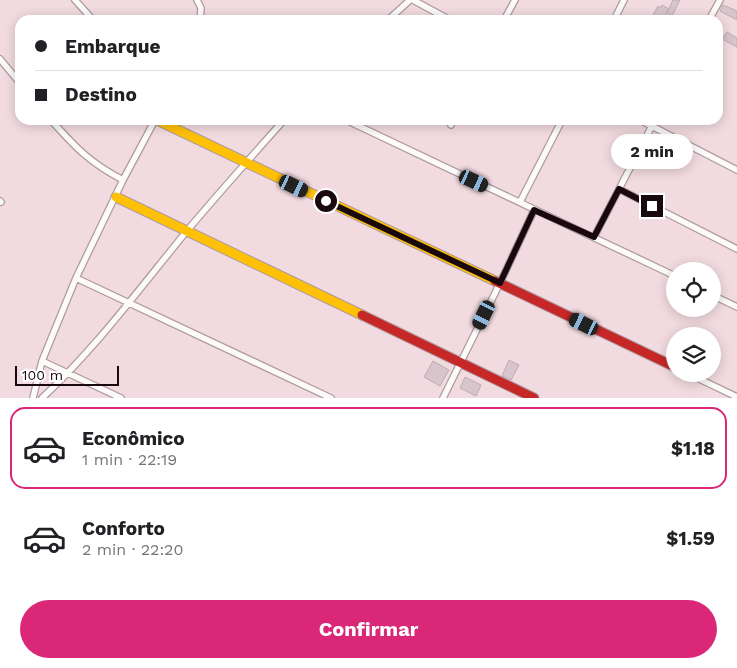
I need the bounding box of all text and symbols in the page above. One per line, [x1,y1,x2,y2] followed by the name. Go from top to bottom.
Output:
[65,35,160,58] text: Embarque
[65,83,137,106] text: Destino
[611,134,693,168] callout: 2 min
[630,142,674,161] text: 2 min
[457,168,490,194] car
[277,173,310,199] car
[315,190,337,212] route start
[641,195,663,217] route end
[666,262,721,382] map controls
[666,262,721,317] button: locate
[470,298,497,332] car
[567,311,600,337] car
[666,327,721,382] button: layers
[15,363,119,386] scale bar
[22,367,63,383] text: 100 m
[22,426,67,471] icon: car
[82,427,185,450] text: Econômico
[671,437,715,460] text: $1.18
[82,450,177,469] text: 1 min · 22:19
[22,516,67,561] icon: car
[82,517,165,540] text: Conforto
[666,527,715,550] text: $1.59
[82,540,183,559] text: 2 min · 22:20
[20,600,717,658] button: Confirmar

